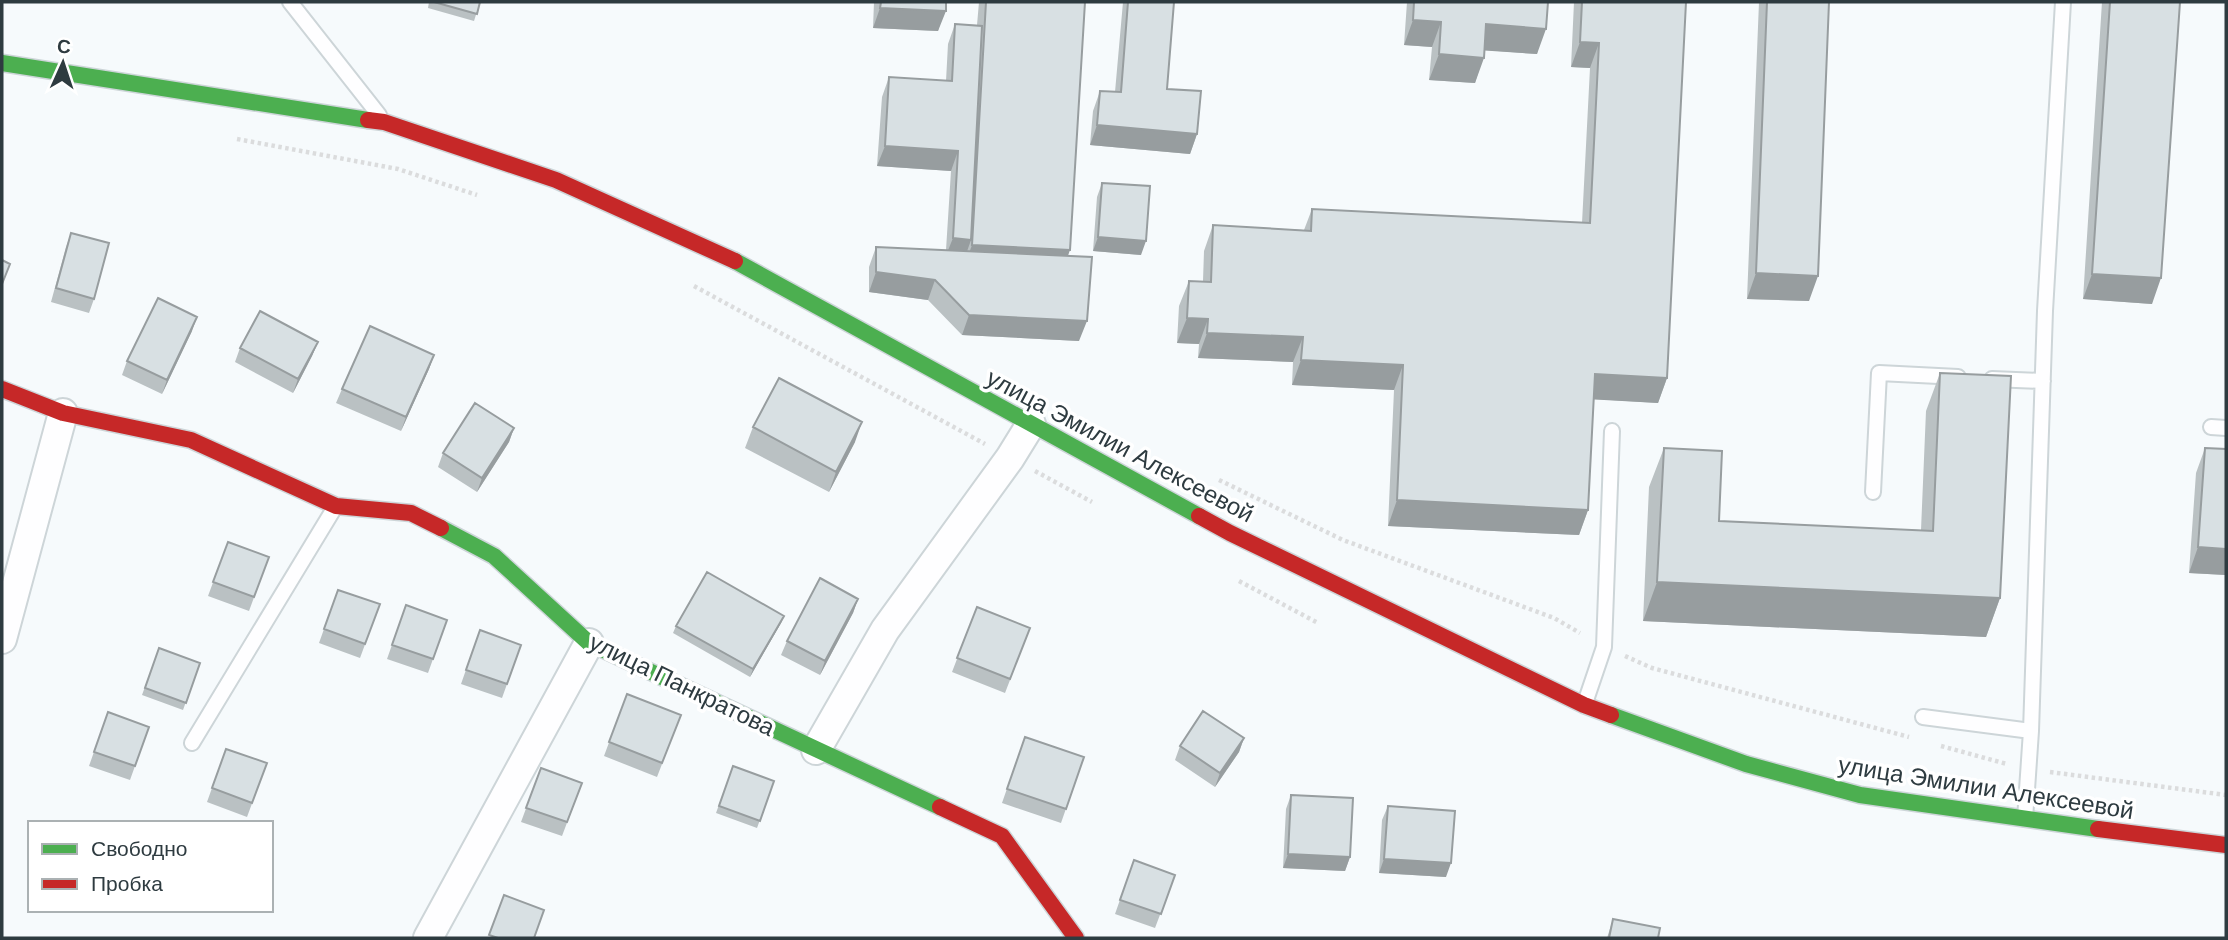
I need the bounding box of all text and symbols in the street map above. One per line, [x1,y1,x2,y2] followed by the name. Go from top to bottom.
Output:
[28,28,98,98] north arrow
[56,34,72,59] text: С
[981,362,1259,529] street label: улица Эмилии Алексеевой
[584,626,781,743] street label: улица Панкратова
[1836,749,2136,826] street label: улица Эмилии Алексеевой
[28,821,273,912] legend
[91,835,188,863] text: Свободно
[91,870,163,898] text: Пробка

